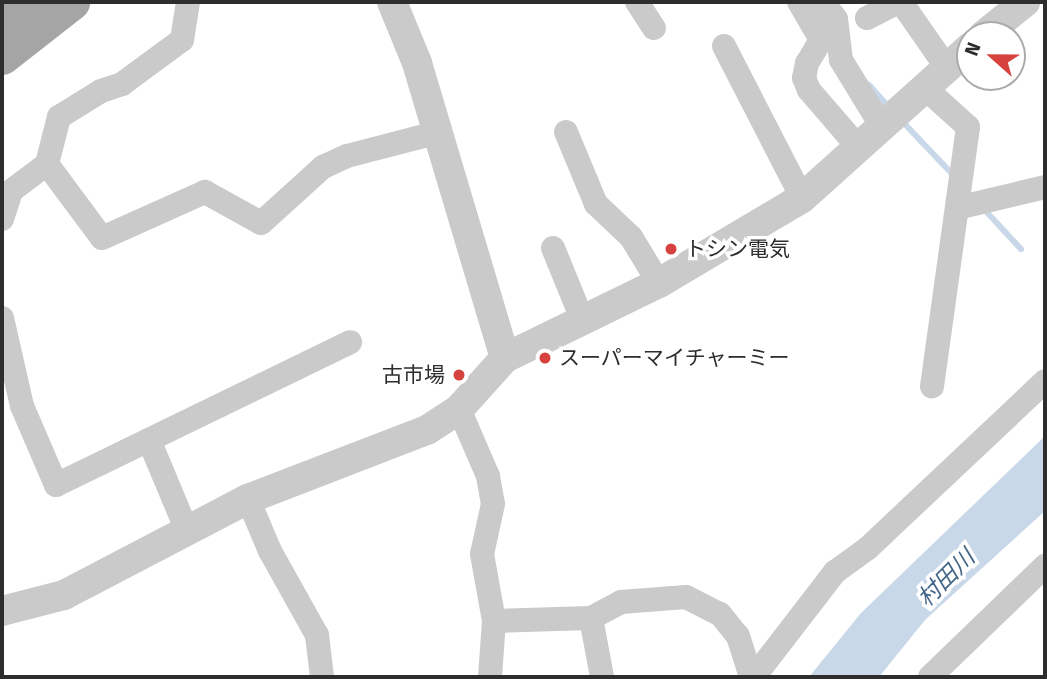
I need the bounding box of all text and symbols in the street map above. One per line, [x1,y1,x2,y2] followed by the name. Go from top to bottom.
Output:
[956,21,1026,91] north arrow
[960,39,986,59] text: N
[685,236,790,262] place label: トシン電気
[663,241,679,257] marker: トシン電気
[559,345,790,371] place label: スーパーマイチャーミー
[537,350,553,366] marker: スーパーマイチャーミー
[382,362,445,388] place label: 古市場
[451,367,467,383] marker: 古市場
[912,544,980,612] water label: 村田川

